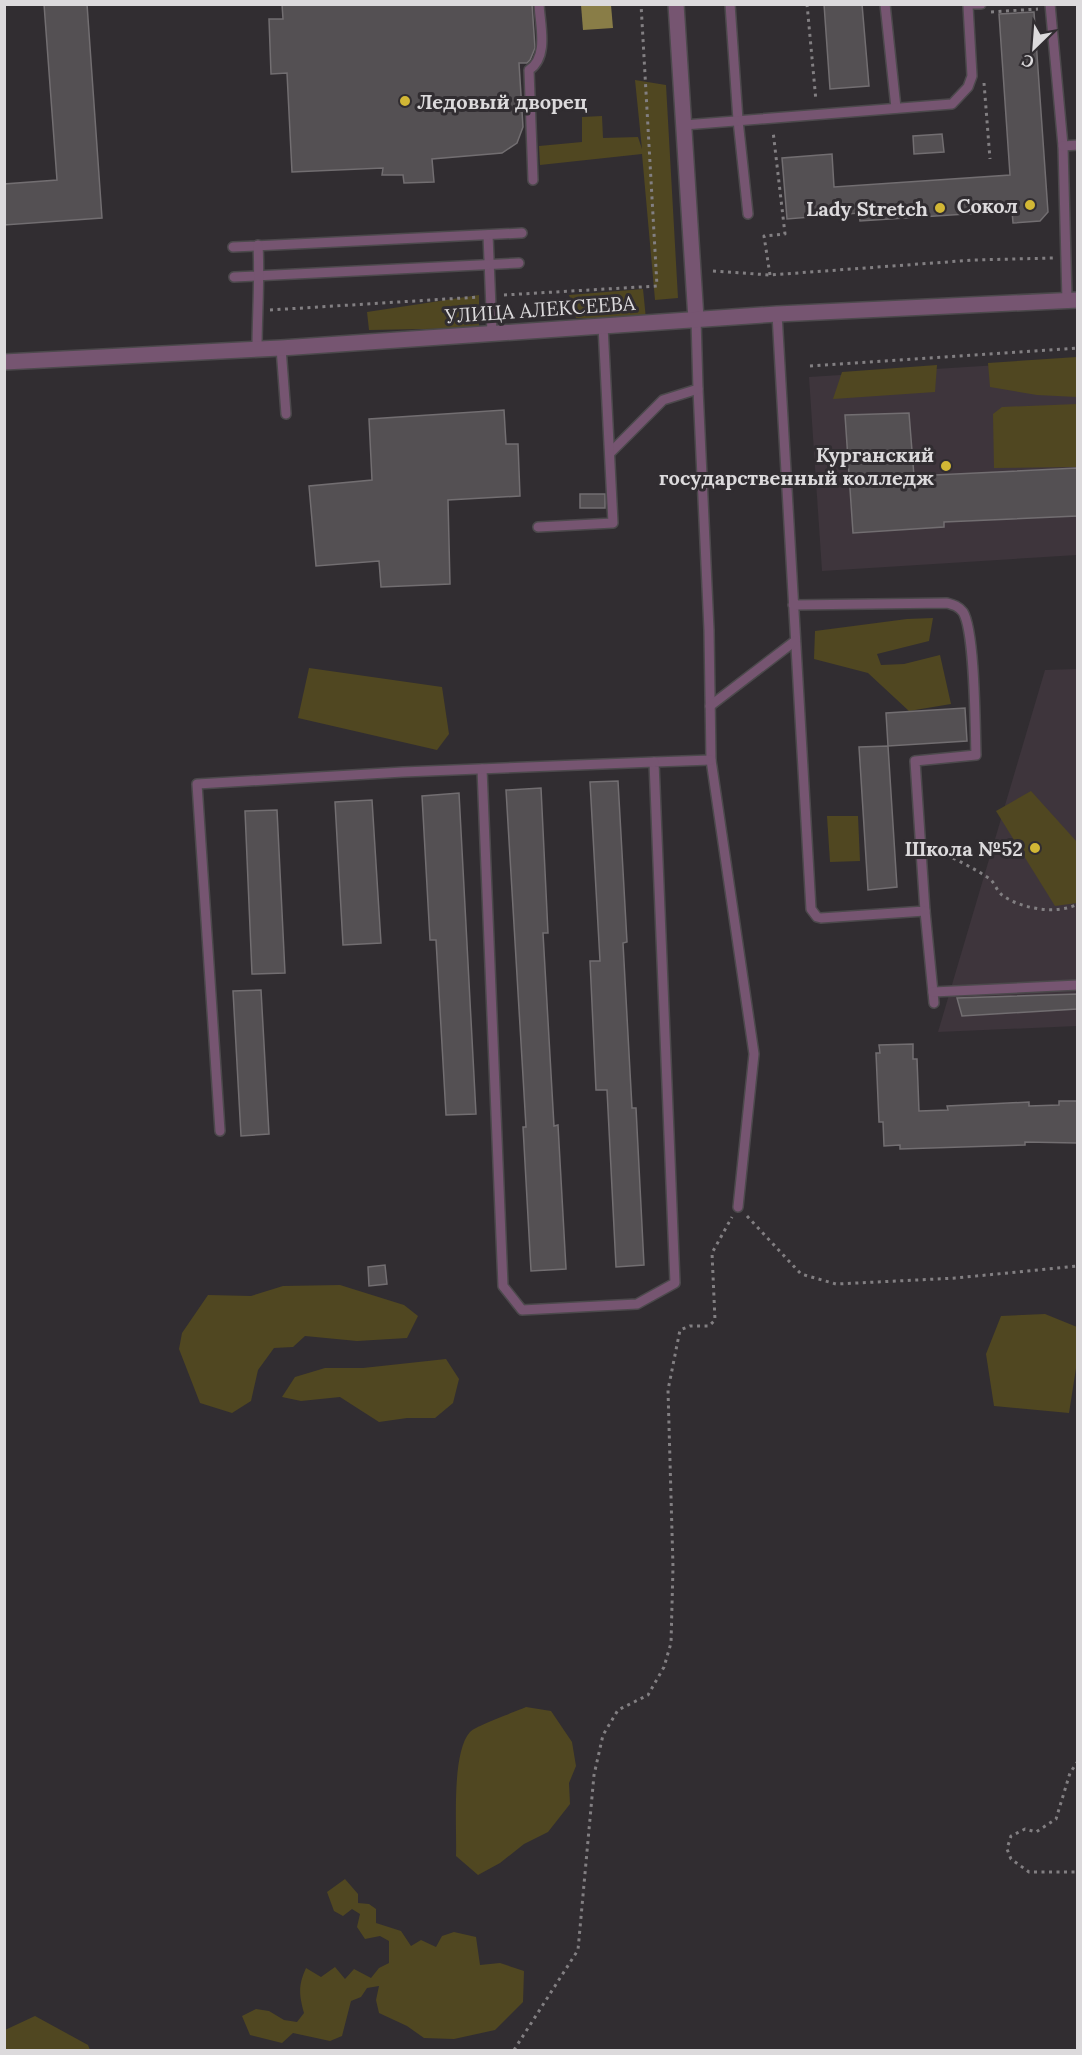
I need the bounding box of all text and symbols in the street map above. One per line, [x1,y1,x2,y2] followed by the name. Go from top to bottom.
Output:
[1004,18,1064,78] north arrow
[1018,50,1037,73] text: С
[417,89,588,114] place label: Ледовый дворец
[398,94,412,108] marker: Ледовый дворец
[957,193,1018,218] place label: Сокол
[806,196,929,221] place label: Lady Stretch
[1023,198,1037,212] marker: Сокол
[933,201,947,215] marker: Lady Stretch
[443,290,636,328] street label: УЛИЦА АЛЕКСЕЕВА
[659,442,934,490] place label: Курганский государственный колледж
[939,459,953,473] marker: Курганский государственный колледж
[904,836,1023,861] place label: Школа №52
[1028,841,1042,855] marker: Школа №52

